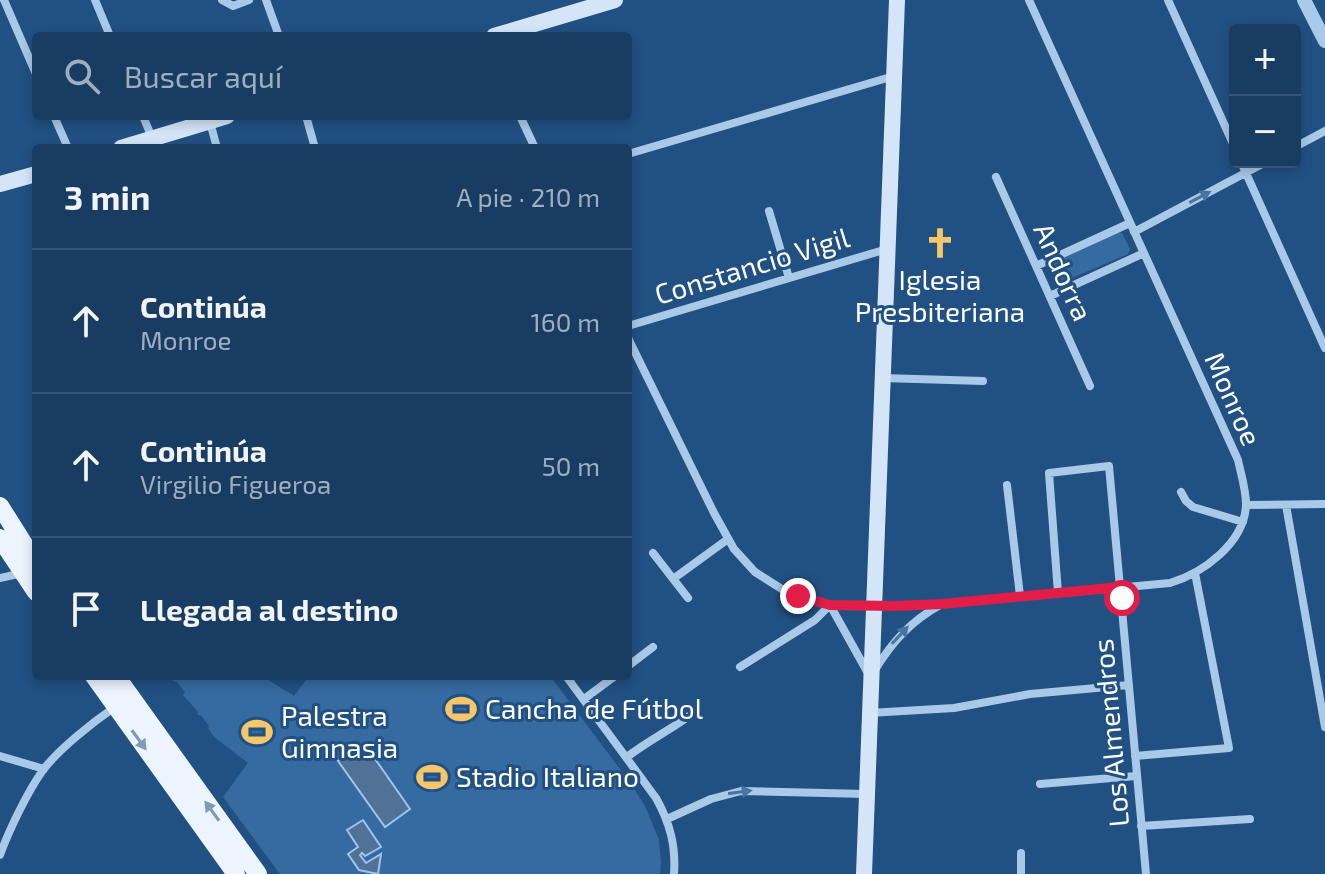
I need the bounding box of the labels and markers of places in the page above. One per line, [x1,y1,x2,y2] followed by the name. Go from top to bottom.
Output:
[923,226,957,260] church icon: Iglesia Presbiteriana
[855,262,1025,328] place label: Iglesia Presbiteriana
[485,691,704,725] place label: Cancha de Fútbol
[444,692,478,726] sports icon: Cancha de Fútbol
[281,698,398,764] place label: Palestra Gimnasia
[240,715,274,749] sports icon: Palestra Gimnasia
[456,759,639,793] place label: Stadio Italiano
[415,760,449,794] sports icon: Stadio Italiano

